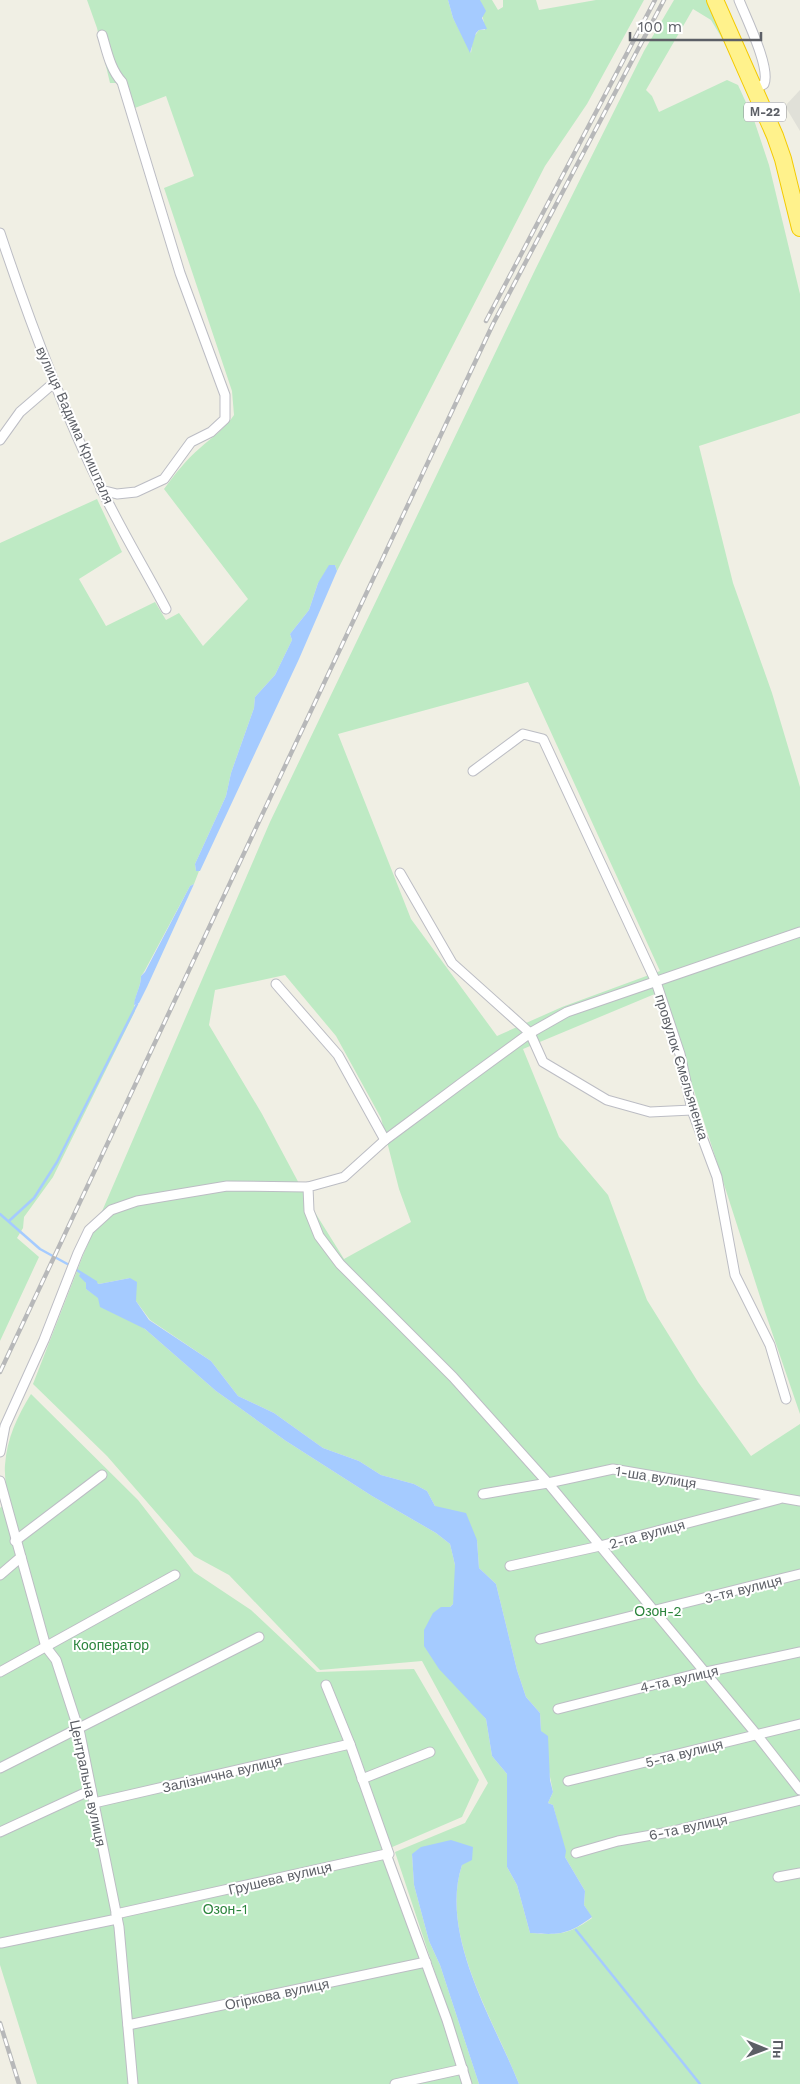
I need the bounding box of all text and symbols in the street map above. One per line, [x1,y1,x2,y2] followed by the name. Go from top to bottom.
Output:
[630,10,761,42] scale bar
[638,18,682,36] text: 100 m
[744,102,786,121] road number: М-22
[33,344,117,506] street label: вулиця Вадима Кришталя
[652,992,712,1142] street label: провулок Ємельяненка
[614,1463,698,1491] street label: 1-ша вулиця
[607,1516,687,1552] street label: 2-га вулиця
[703,1572,783,1606] street label: 3-тя вулиця
[634,1603,682,1619] park label: Озон-2
[73,1637,149,1653] park label: Кооператор
[638,1662,720,1696] street label: 4-та вулиця
[67,1718,109,1848] street label: Центральна вулиця
[643,1736,725,1770] street label: 5-та вулиця
[161,1752,283,1796] street label: Залізнична вулиця
[647,1811,729,1843] street label: 6-та вулиця
[227,1858,333,1898] street label: Грушева вулиця
[203,1901,247,1917] park label: Озон-1
[223,1975,331,2013] street label: Огіркова вулиця
[740,2024,790,2074] north arrow
[770,2040,786,2059] text: Пн

